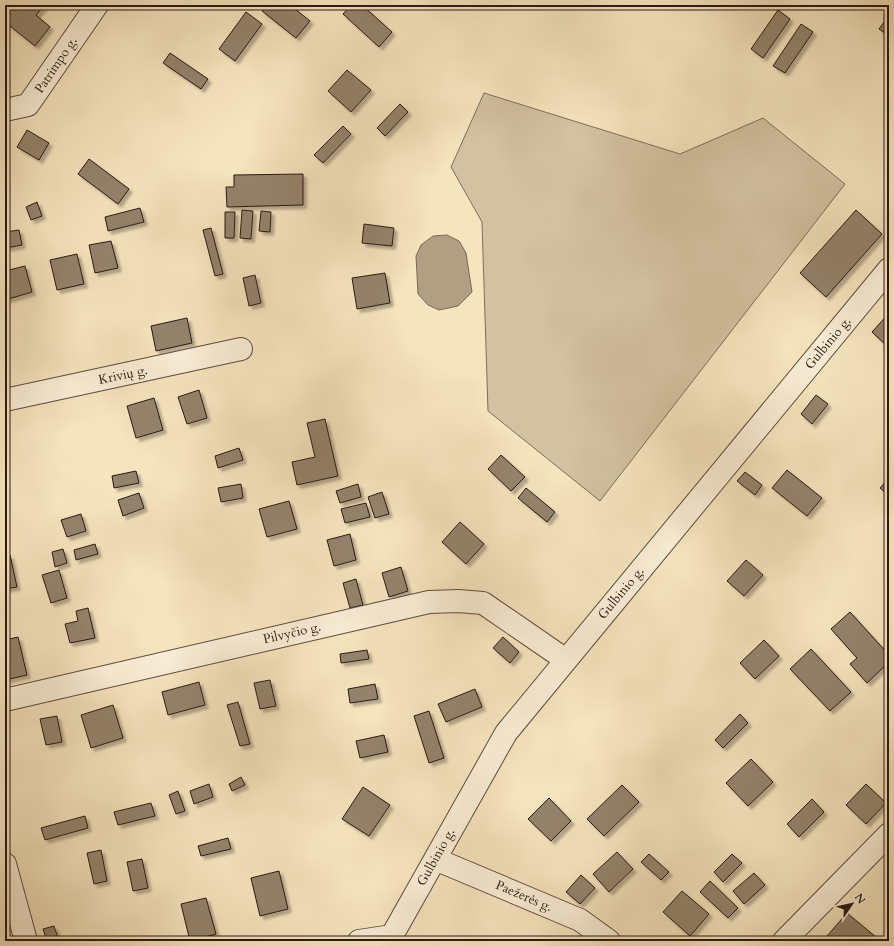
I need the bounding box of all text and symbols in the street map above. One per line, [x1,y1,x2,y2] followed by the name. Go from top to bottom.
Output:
[30,33,82,97] street label: Patrimpo g.
[801,313,855,373] street label: Gulbinio g.
[97,361,149,389] street label: Krivių g.
[594,563,648,623] street label: Gulbinio g.
[261,618,323,648] street label: Pilvyčio g.
[413,825,459,889] street label: Gulbinio g.
[493,876,555,916] street label: Paežerės g.
[832,884,872,924] north arrow
[851,891,869,907] text: N

